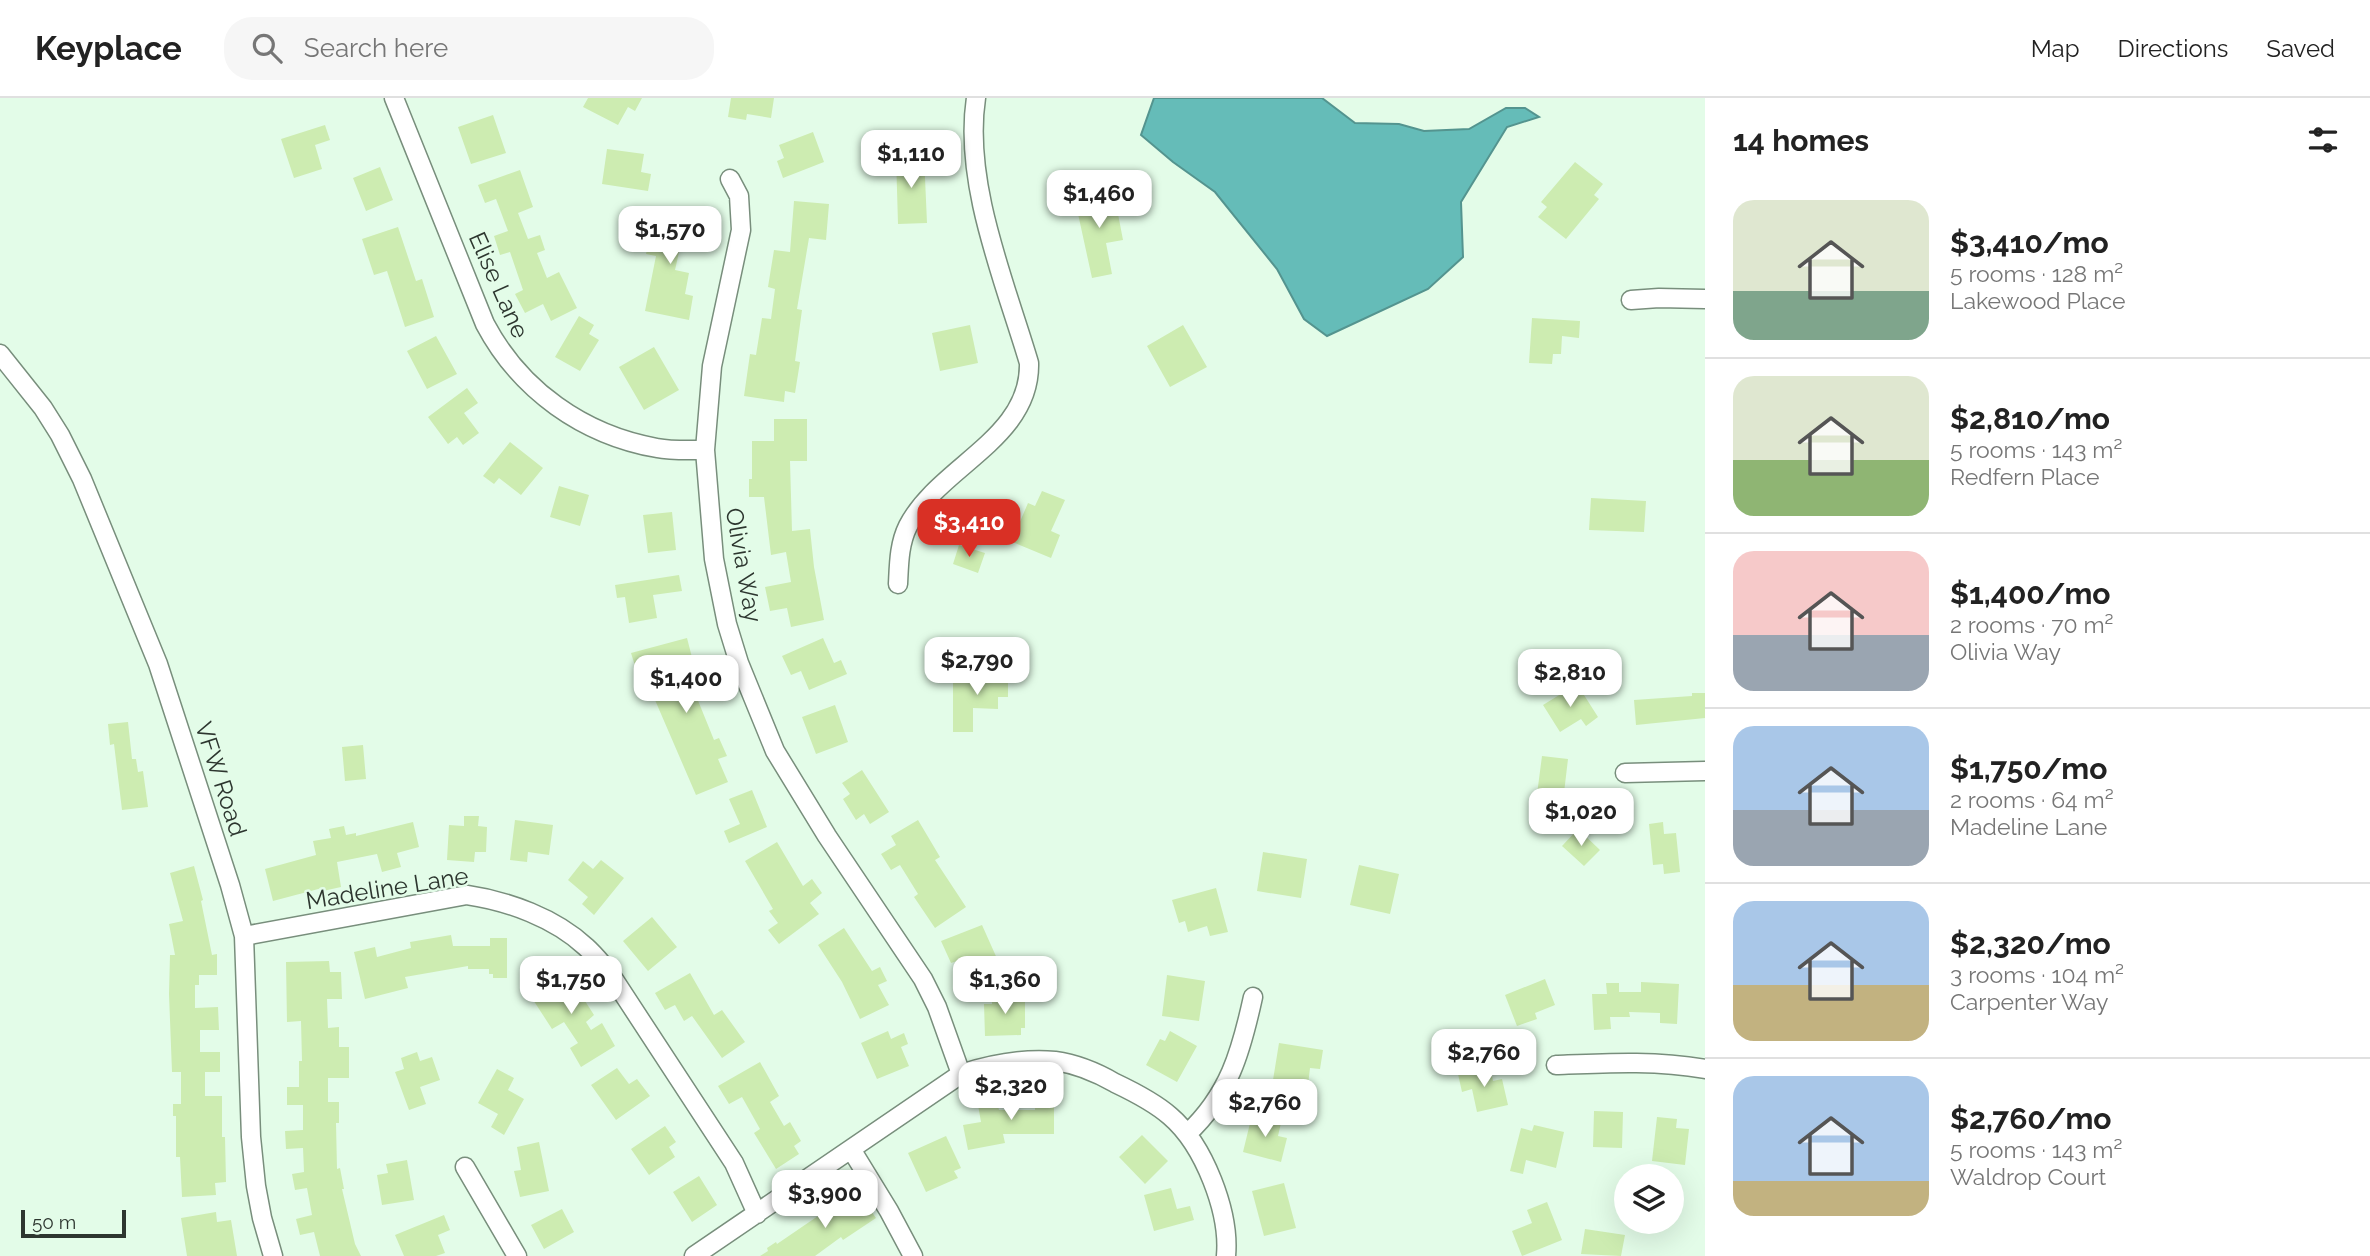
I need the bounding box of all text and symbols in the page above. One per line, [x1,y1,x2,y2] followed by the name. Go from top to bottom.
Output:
[224,17,714,80] search box
[35,29,182,68] text: Keyplace
[248,29,286,67] icon: search
[304,33,448,63] text: Search here
[2031,34,2080,63] text: Map
[2118,34,2228,63] text: Directions
[2266,34,2335,63] text: Saved
[2304,121,2342,159] icon: filters
[1733,123,1869,158] text: 14 homes
[854,130,968,190] pin: $1,110
[877,139,945,166] text: $1,110
[1042,170,1156,230] pin: $1,460
[1063,179,1135,206] text: $1,460
[613,206,727,266] pin: $1,570
[634,215,706,242] text: $1,570
[1950,225,2109,260] text: $3,410/mo
[463,227,535,343] street label: Elise Lane
[1789,228,1873,312] icon: home
[1950,260,2123,287] text: 5 rooms · 128 m²
[1950,287,2126,314] text: Lakewood Place
[1950,401,2110,436] text: $2,810/mo
[1789,404,1873,488] icon: home
[1950,436,2122,463] text: 5 rooms · 143 m²
[1950,463,2100,490] text: Redfern Place
[912,500,1026,559] pin: $3,410
[720,505,768,625] street label: Olivia Way
[933,508,1005,535] text: $3,410
[1950,576,2111,611] text: $1,400/mo
[1789,579,1873,663] icon: home
[1950,611,2113,638] text: 2 rooms · 70 m²
[920,638,1034,697] pin: $2,790
[1950,638,2061,665] text: Olivia Way
[940,646,1014,673] text: $2,790
[1513,650,1627,709] pin: $2,810
[629,656,743,715] pin: $1,400
[1534,658,1606,685] text: $2,810
[650,664,722,691] text: $1,400
[189,718,253,840] street label: VFW Road
[1950,751,2107,786] text: $1,750/mo
[1789,754,1873,838] icon: home
[1950,786,2114,813] text: 2 rooms · 64 m²
[1524,788,1638,848] pin: $1,020
[1545,797,1617,824] text: $1,020
[1950,813,2107,840] text: Madeline Lane
[304,861,470,915] street label: Madeline Lane
[1950,926,2111,961] text: $2,320/mo
[1789,929,1873,1013] icon: home
[514,956,628,1016] pin: $1,750
[948,956,1062,1016] pin: $1,360
[1950,961,2124,988] text: 3 rooms · 104 m²
[536,965,606,992] text: $1,750
[969,965,1041,992] text: $1,360
[1950,988,2108,1015] text: Carpenter Way
[1427,1030,1541,1089] pin: $2,760
[1447,1038,1521,1065] text: $2,760
[954,1062,1068,1122] pin: $2,320
[975,1071,1047,1098] text: $2,320
[1208,1080,1322,1139] pin: $2,760
[1228,1088,1302,1115] text: $2,760
[1950,1101,2112,1136] text: $2,760/mo
[1789,1104,1873,1188] icon: home
[1950,1136,2122,1163] text: 5 rooms · 143 m²
[1950,1163,2106,1190] text: Waldrop Court
[1614,1164,1684,1234] map controls
[1614,1164,1684,1234] button: layers
[768,1170,882,1230] pin: $3,900
[788,1179,862,1206] text: $3,900
[21,1207,126,1239] scale bar
[32,1211,76,1233] text: 50 m

